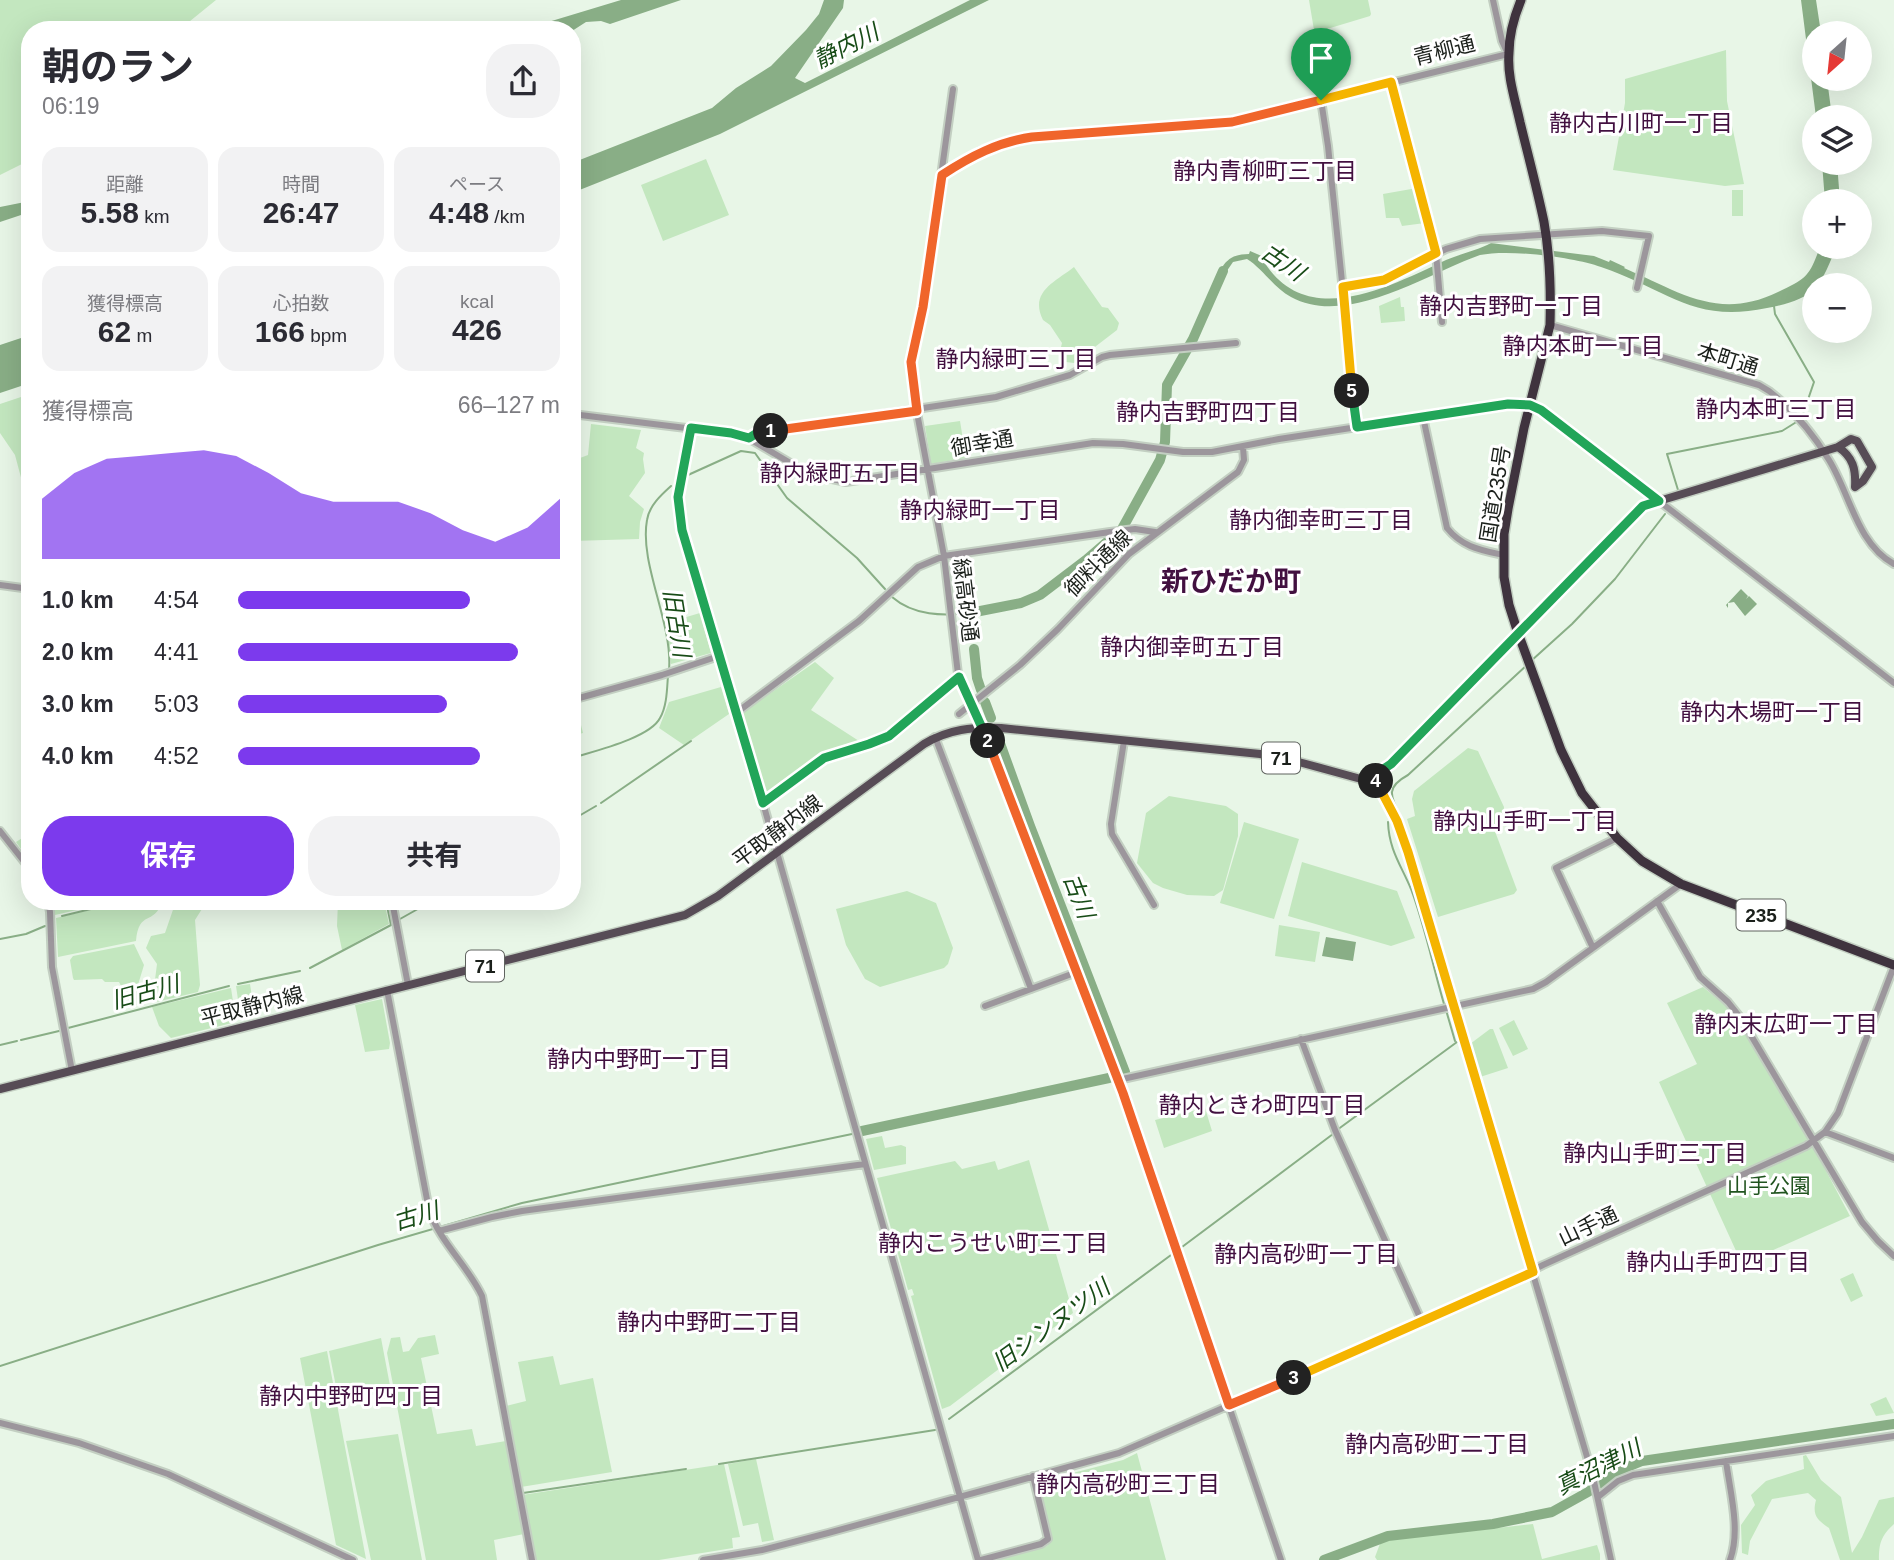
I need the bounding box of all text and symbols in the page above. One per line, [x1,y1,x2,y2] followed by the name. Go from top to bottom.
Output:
[809,17,885,73] water label: 静内川
[1802,21,1872,91] north arrow
[1802,21,1872,343] map controls
[1291,28,1351,100] pin
[1411,31,1477,69] street label: 青柳通
[1302,39,1340,77] icon: arrive
[486,44,560,118] button: share
[42,46,194,88] text: 朝のラン
[42,93,100,119] text: 06:19
[1802,105,1872,175] button: layers
[1549,110,1733,136] district label: 静内古川町一丁目
[1173,158,1357,184] district label: 静内青柳町三丁目
[106,174,144,195] text: 距離
[282,174,320,195] text: 時間
[449,174,505,195] text: ペース
[1802,189,1872,259] button: +
[81,196,139,229] text: 5.58
[263,196,339,229] text: 26:47
[429,196,489,229] text: 4:48
[139,206,170,227] text: km
[489,206,525,227] text: /km
[1257,238,1312,287] water label: 古川
[1802,273,1872,343] button: −
[460,291,494,312] text: kcal
[87,293,163,314] text: 獲得標高
[272,293,330,314] text: 心拍数
[1419,293,1603,319] district label: 静内吉野町一丁目
[452,313,502,346] text: 426
[98,315,131,348] text: 62
[255,315,305,348] text: 166
[131,325,152,346] text: m
[305,325,347,346] text: bpm
[1503,333,1664,359] district label: 静内本町一丁目
[1695,339,1761,379] street label: 本町通
[936,346,1097,372] district label: 静内緑町三丁目
[1334,374,1370,408] pin: 5
[1346,380,1357,401] text: 5
[458,392,560,418] text: 66–127 m
[1696,396,1857,422] district label: 静内本町三丁目
[42,398,134,424] text: 獲得標高
[1116,399,1300,425] district label: 静内吉野町四丁目
[754,414,788,448] pin: 1
[765,420,776,441] text: 1
[949,426,1015,460] street label: 御幸通
[1476,444,1514,544] street label: 国道235号
[760,460,921,486] district label: 静内緑町五丁目
[900,497,1061,523] district label: 静内緑町一丁目
[1229,507,1413,533] district label: 静内御幸町三丁目
[1060,525,1136,601] street label: 御料通線
[949,557,983,643] street label: 緑高砂通
[1161,566,1301,597] district label: 新ひだか町
[42,587,114,613] text: 1.0 km
[154,587,199,613] text: 4:54
[659,587,696,662] water label: 旧古川
[1100,634,1284,660] district label: 静内御幸町五丁目
[42,639,114,665] text: 2.0 km
[154,639,199,665] text: 4:41
[42,691,114,717] text: 3.0 km
[154,691,199,717] text: 5:03
[1680,699,1864,725] district label: 静内木場町一丁目
[970,724,1006,758] pin: 2
[982,730,993,751] text: 2
[42,743,114,769] text: 4.0 km
[154,743,199,769] text: 4:52
[1262,743,1300,774] road number: 71
[1358,764,1394,798] pin: 4
[1370,770,1381,791] text: 4
[728,790,826,872] street label: 平取静内線
[1433,808,1617,834] district label: 静内山手町一丁目
[42,816,294,896] button: 保存
[308,816,560,896] button: 共有
[1059,870,1100,925] water label: 古川
[1736,900,1786,931] road number: 235
[466,950,504,982] road number: 71
[108,970,185,1013] water label: 旧古川
[198,982,306,1030] street label: 平取静内線
[1694,1011,1878,1037] district label: 静内末広町一丁目
[547,1046,731,1072] district label: 静内中野町一丁目
[1159,1092,1366,1118] district label: 静内ときわ町四丁目
[1563,1140,1747,1166] district label: 静内山手町三丁目
[1727,1174,1811,1197] park label: 山手公園
[390,1196,445,1235] water label: 古川
[1555,1202,1621,1250] street label: 山手通
[878,1230,1108,1256] district label: 静内こうせい町三丁目
[1214,1241,1398,1267] district label: 静内高砂町一丁目
[1626,1249,1810,1275] district label: 静内山手町四丁目
[988,1272,1117,1376] water label: 旧シンヌツ川
[617,1309,801,1335] district label: 静内中野町二丁目
[1276,1360,1312,1396] pin: 3
[1288,1367,1299,1388] text: 3
[259,1383,443,1409] district label: 静内中野町四丁目
[1345,1431,1529,1457] district label: 静内高砂町二丁目
[1551,1433,1648,1499] water label: 真沼津川
[1036,1471,1220,1497] district label: 静内高砂町三丁目

